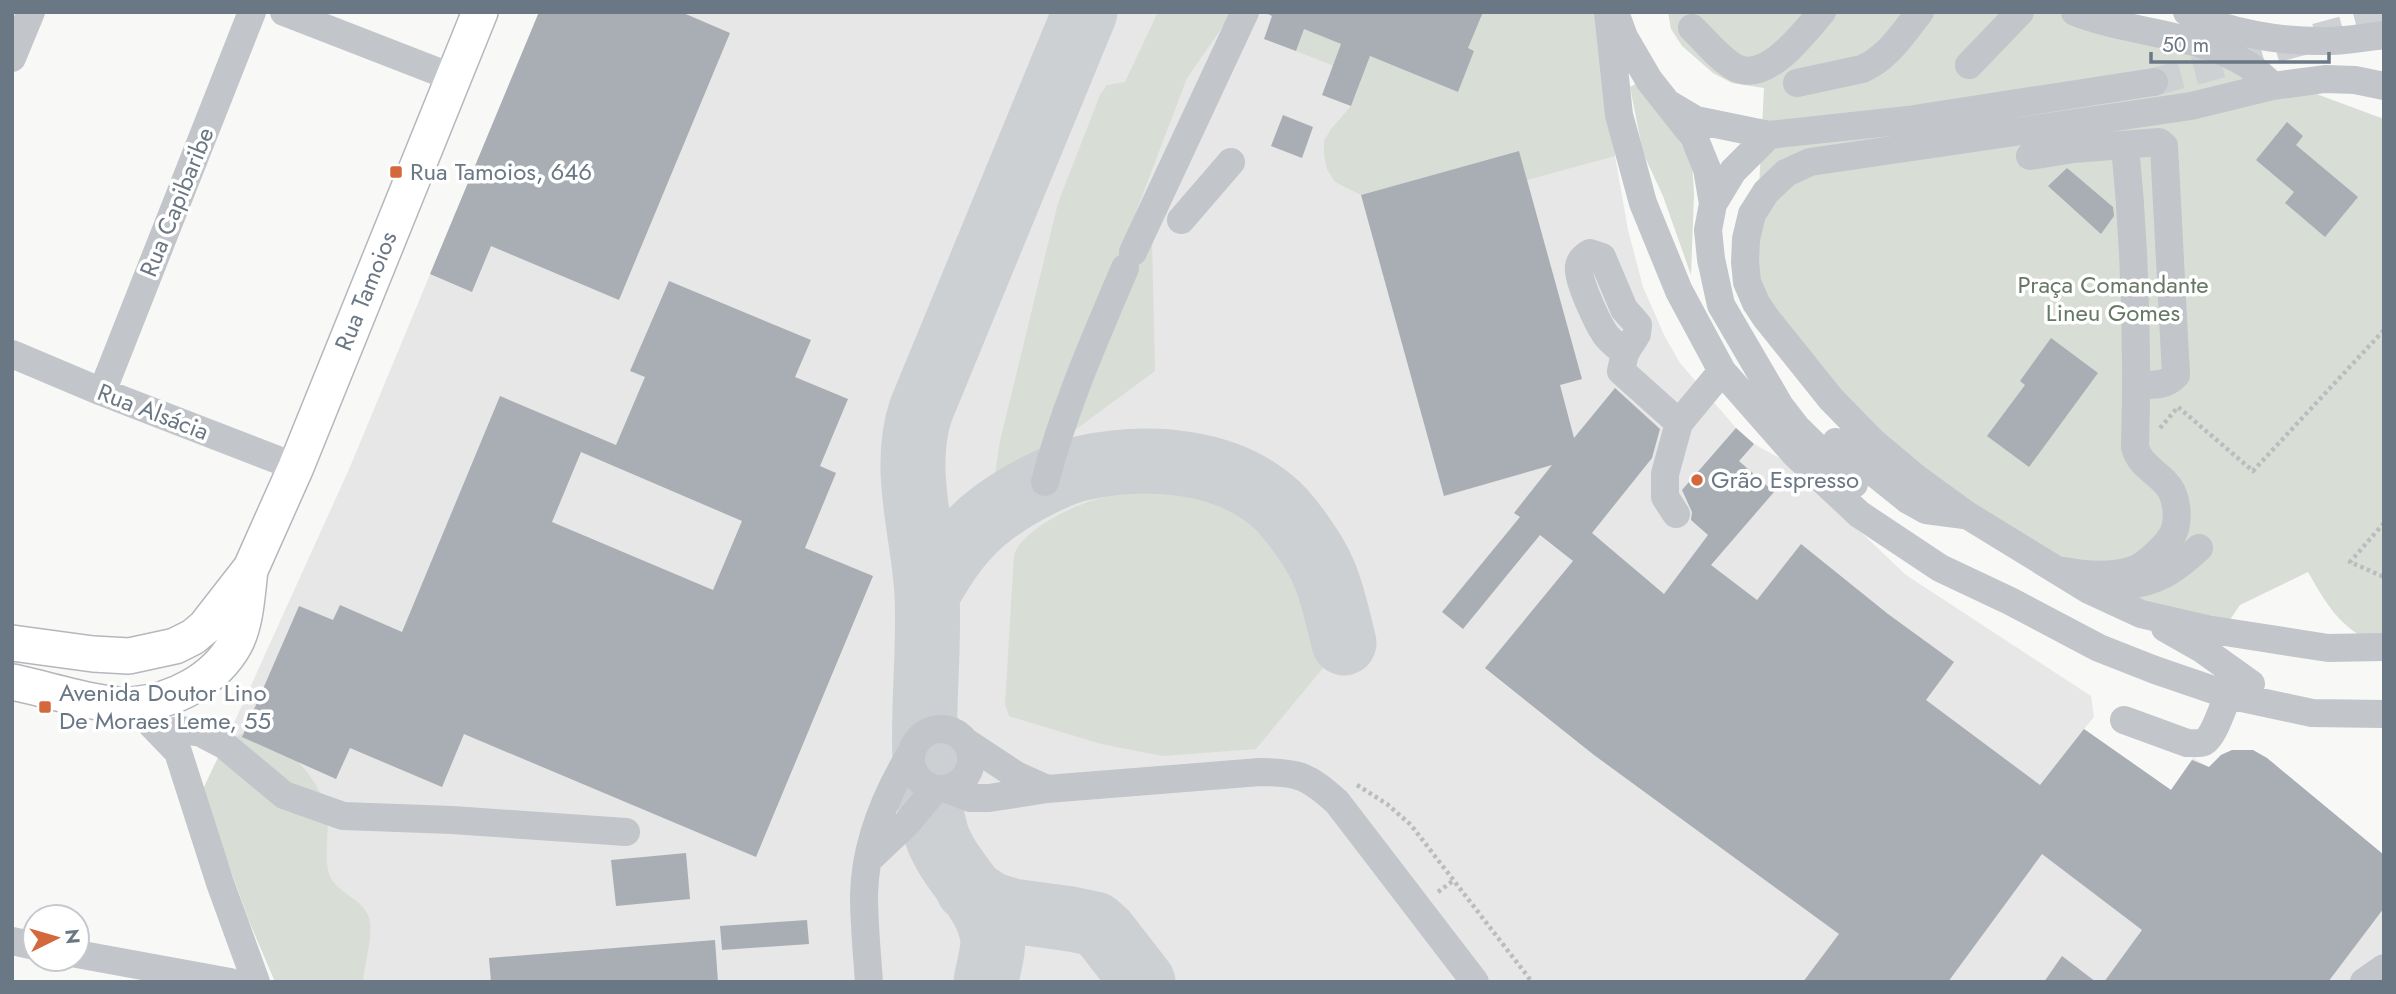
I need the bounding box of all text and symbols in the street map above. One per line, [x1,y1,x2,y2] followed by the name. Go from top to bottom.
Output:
[2151,21,2330,65] scale bar
[2162,30,2209,60] text: 50 m
[131,122,222,282] street label: Rua Capibaribe
[410,154,592,189] place label: Rua Tamoios, 646
[388,164,404,180] marker: Rua Tamoios, 646
[326,226,405,356] street label: Rua Tamoios
[2017,267,2209,330] park label: Praça Comandante Lineu Gomes
[92,374,214,449] street label: Rua Alsácia
[1711,462,1859,497] place label: Grão Espresso
[1689,472,1705,488] marker: Grão Espresso
[59,675,271,738] place label: Avenida Doutor Lino De Moraes Leme, 55
[37,699,53,715] marker: Avenida Doutor Lino De Moraes Leme, 55
[21,903,91,973] north arrow
[58,928,87,945] text: N

